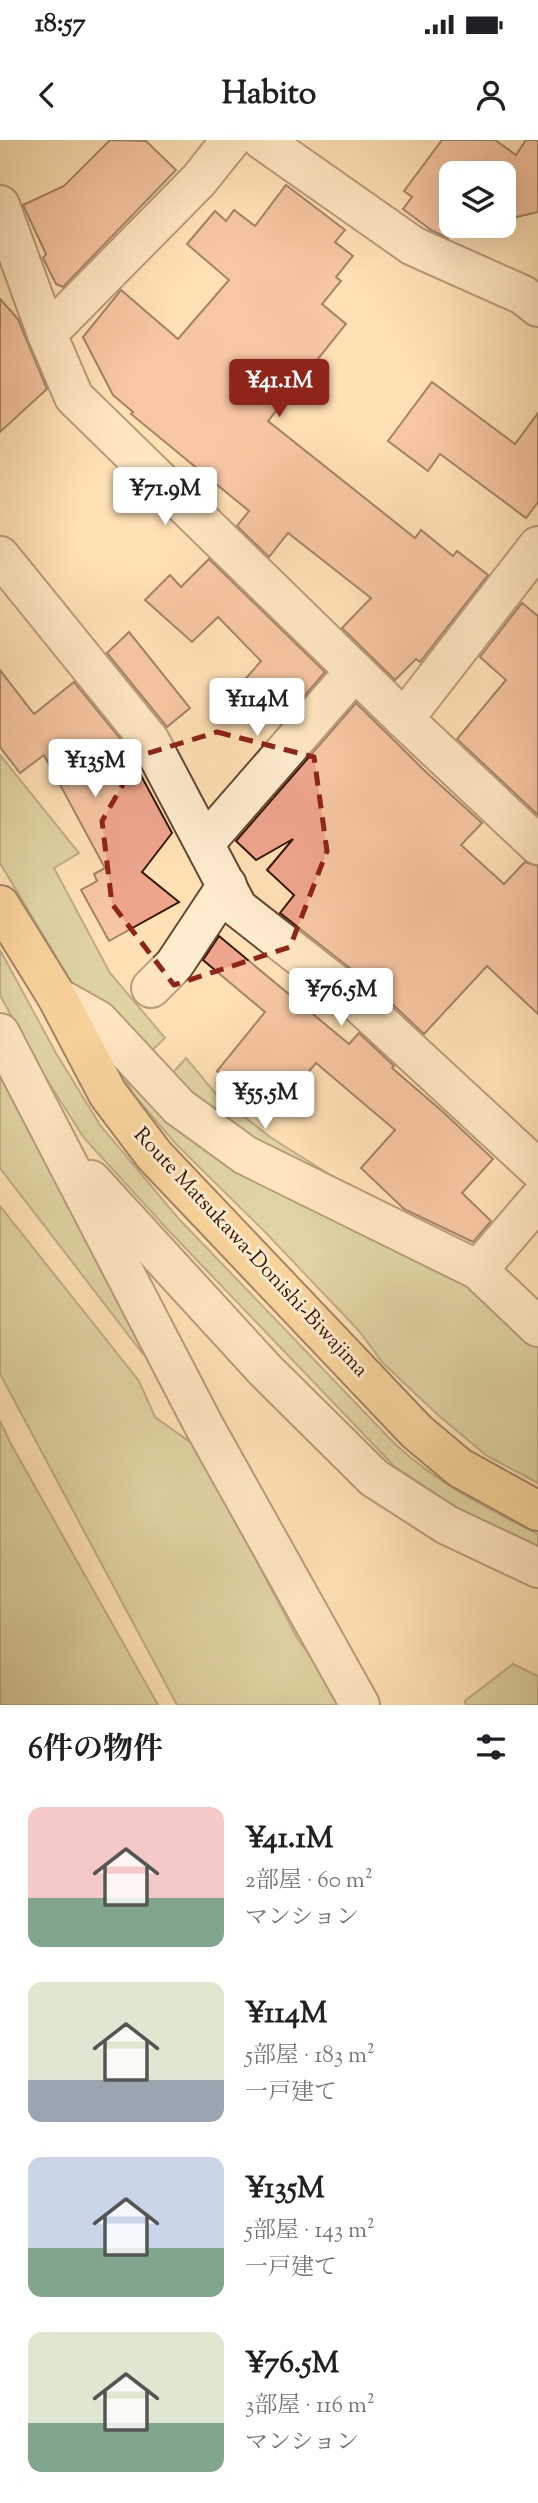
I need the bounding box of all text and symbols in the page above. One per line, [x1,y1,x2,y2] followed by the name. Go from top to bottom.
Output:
[35,6,86,43] text: 18:57
[222,72,316,118] text: Habito
[28,76,66,114] icon: back
[472,76,510,114] icon: person
[439,161,516,238] map controls
[439,161,516,238] button: layers
[222,359,336,419] pin: ¥41.1M
[245,365,313,398] text: ¥41.1M
[108,468,222,527] pin: ¥71.9M
[129,473,201,506] text: ¥71.9M
[208,678,306,738] pin: ¥114M
[225,684,289,717] text: ¥114M
[46,740,144,799] pin: ¥135M
[65,745,125,778] text: ¥135M
[284,968,398,1028] pin: ¥76.5M
[305,974,377,1007] text: ¥76.5M
[208,1072,322,1131] pin: ¥55.5M
[232,1077,298,1110] text: ¥55.5M
[126,1121,374,1385] street label: Route Matsukawa-Donishi-Biwajima
[472,1728,510,1766] icon: filters
[28,1729,163,1772] text: 6件の物件
[245,1818,333,1861] text: ¥41.1M
[84,1835,168,1919] icon: home
[245,1865,373,1898] text: 2部屋 · 60 m²
[245,1902,359,1935] text: マンション
[245,1993,327,2036] text: ¥114M
[84,2010,168,2094] icon: home
[245,2040,375,2073] text: 5部屋 · 183 m²
[245,2077,337,2110] text: 一戸建て
[245,2168,324,2211] text: ¥135M
[84,2185,168,2269] icon: home
[245,2215,375,2248] text: 5部屋 · 143 m²
[245,2252,337,2285] text: 一戸建て
[245,2343,339,2386] text: ¥76.5M
[84,2360,168,2444] icon: home
[245,2390,375,2423] text: 3部屋 · 116 m²
[245,2427,359,2460] text: マンション

